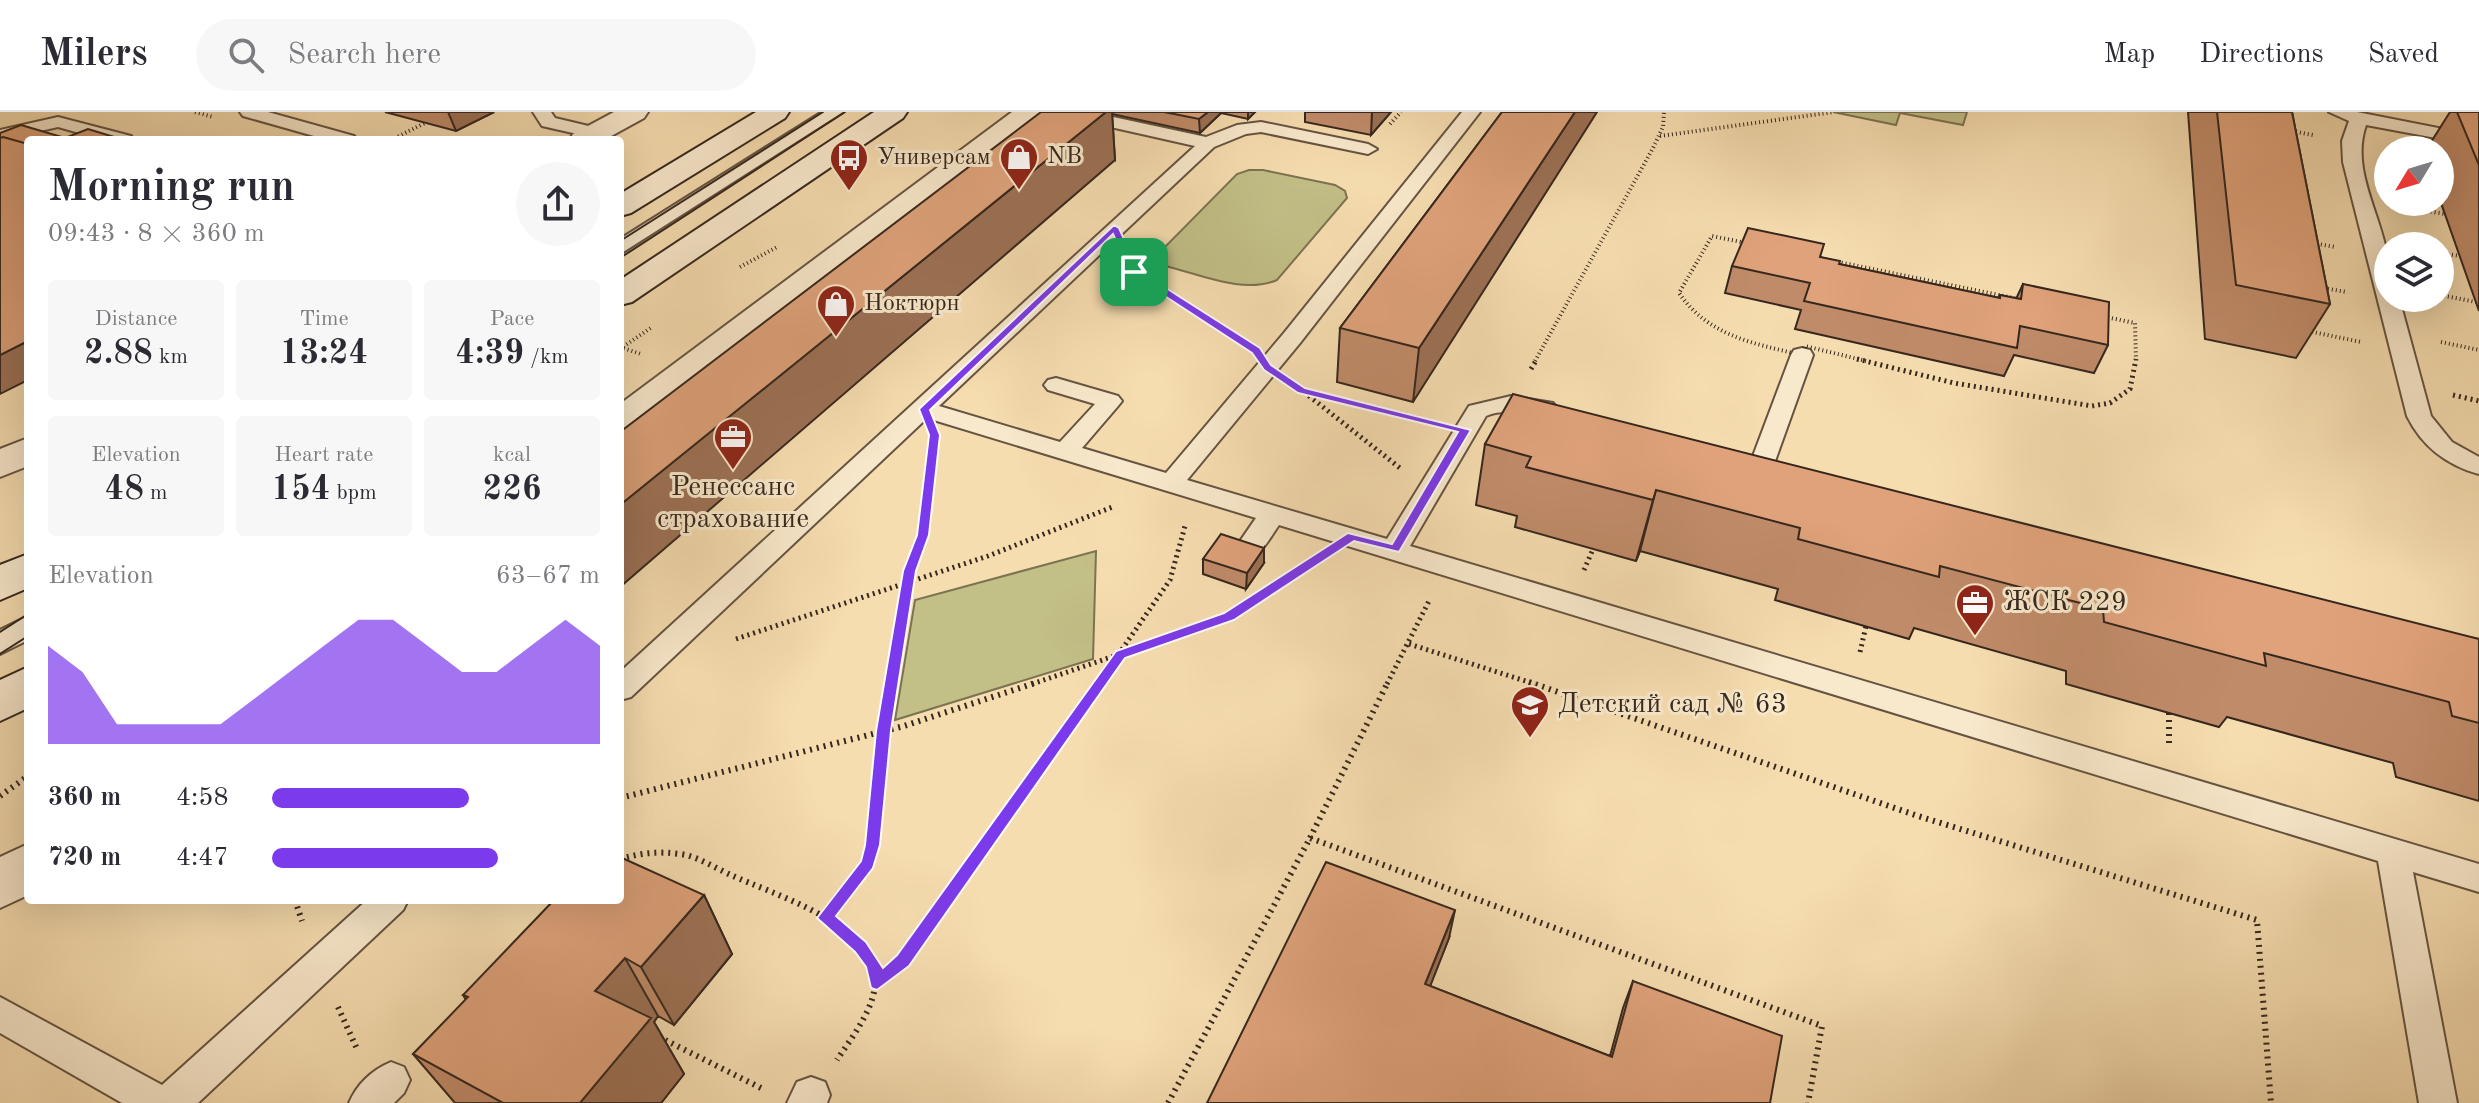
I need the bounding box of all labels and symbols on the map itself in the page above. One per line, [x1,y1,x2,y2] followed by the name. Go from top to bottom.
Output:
[998,136,1040,191] shop icon: NB
[2374,136,2454,216] north arrow
[828,137,870,192] bus stop icon: Универсам
[1047,145,1082,169] place label: NB
[877,146,991,170] place label: Универсам
[1100,238,1168,306] pin
[815,283,857,338] shop icon: Ноктюрн
[864,292,960,316] place label: Ноктюрн
[712,416,754,471] office icon: Ренессанс страхование
[657,474,809,534] place label: Ренессанс страхование
[1954,582,1996,637] office icon: ЖСК 229
[2003,589,2127,617] place label: ЖСК 229
[1509,684,1551,739] school or university icon: Детский сад № 63
[1558,691,1787,719] place label: Детский сад № 63

